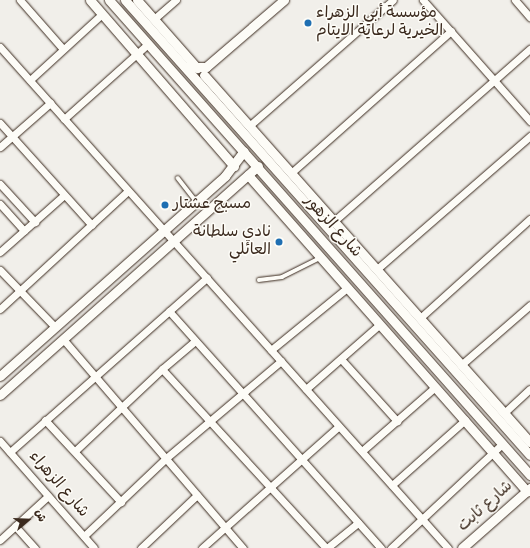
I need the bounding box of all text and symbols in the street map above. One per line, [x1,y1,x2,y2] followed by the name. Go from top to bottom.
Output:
[316,4,443,42] place label: مؤسسة أبي الزهراء الخيرية لرعاية الايتام
[303,18,313,28] marker: مؤسسة أبي الزهراء الخيرية لرعاية الايتام
[299,192,365,262] street label: شارع الزهور
[173,195,251,215] place label: مسبح عشتار
[160,200,170,210] marker: مسبح عشتار
[193,223,271,261] place label: نادي سلطانة العائلي
[274,237,284,247] marker: نادي سلطانة العائلي
[24,448,92,522] street label: شارع الزهراء
[455,477,517,537] street label: شارع ثابت
[8,500,48,540] north arrow

